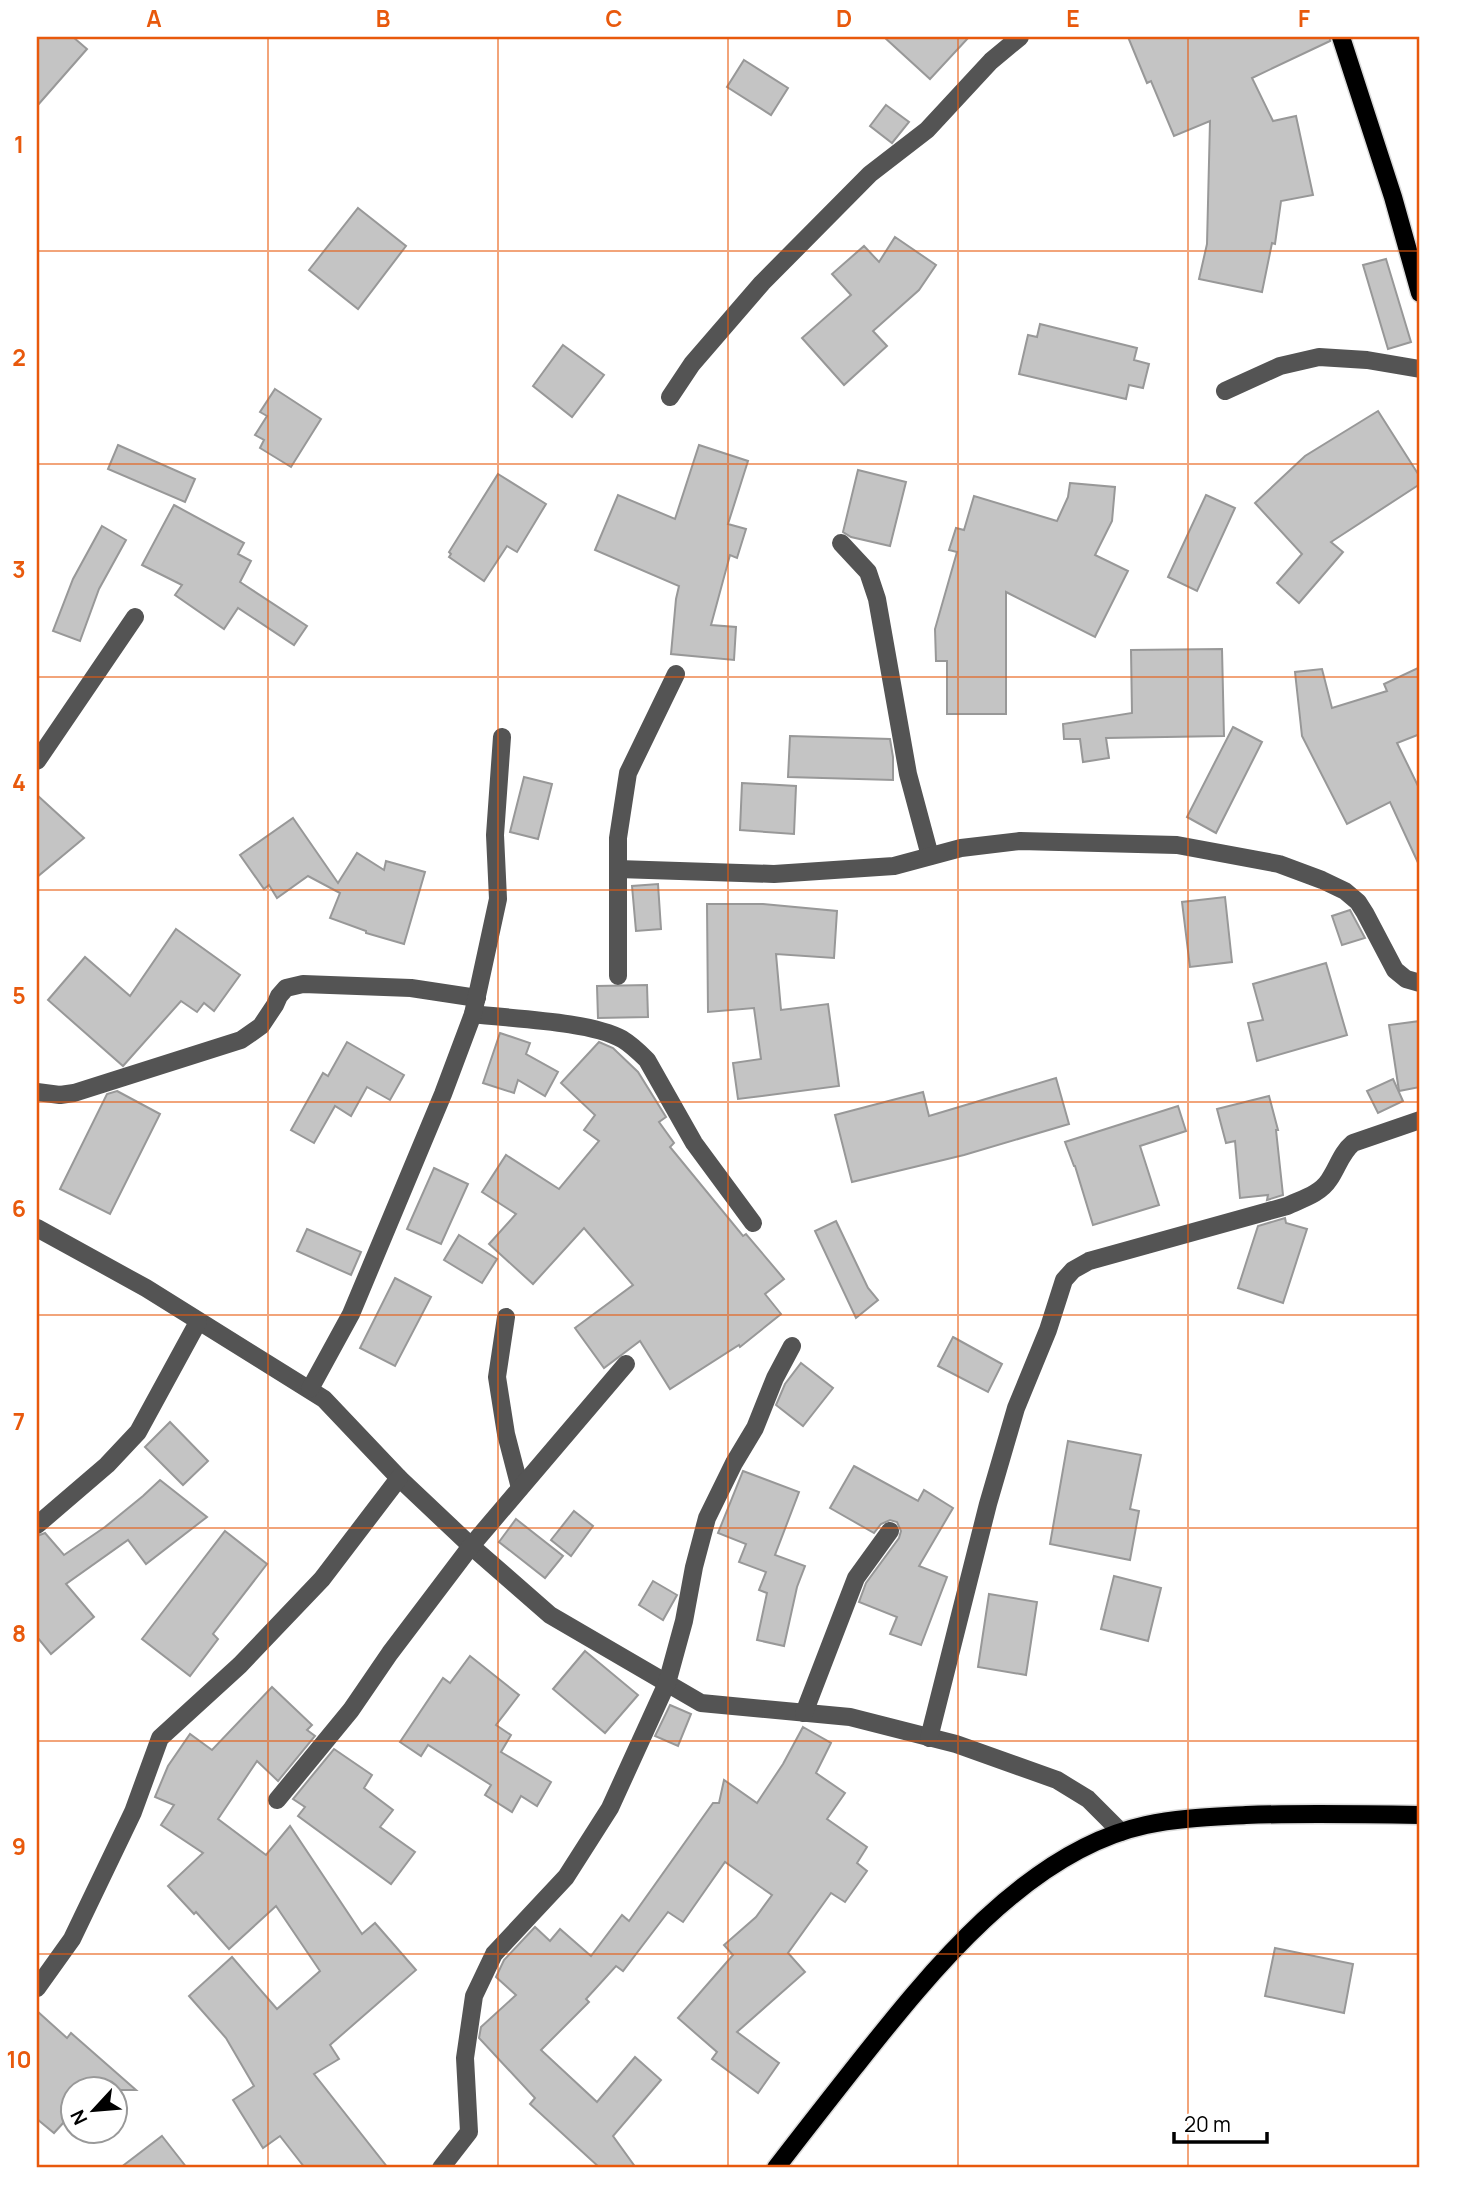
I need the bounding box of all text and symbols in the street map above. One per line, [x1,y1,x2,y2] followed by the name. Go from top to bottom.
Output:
[146,2,162,34] text: A
[376,2,390,34] text: B
[606,2,623,34] text: C
[836,2,852,34] text: D
[1066,2,1080,34] text: E
[1298,2,1310,34] text: F
[14,128,24,160] text: 1
[12,341,26,373] text: 2
[12,553,26,585] text: 3
[12,766,26,798] text: 4
[12,979,26,1011] text: 5
[12,1192,26,1224] text: 6
[13,1405,25,1437] text: 7
[12,1617,26,1649] text: 8
[12,1830,26,1862] text: 9
[6,2043,32,2075] text: 10
[60,2076,130,2146] north arrow
[1174,2100,1266,2144] scale bar
[64,2106,93,2129] text: N
[1184,2110,1231,2138] text: 20 m

